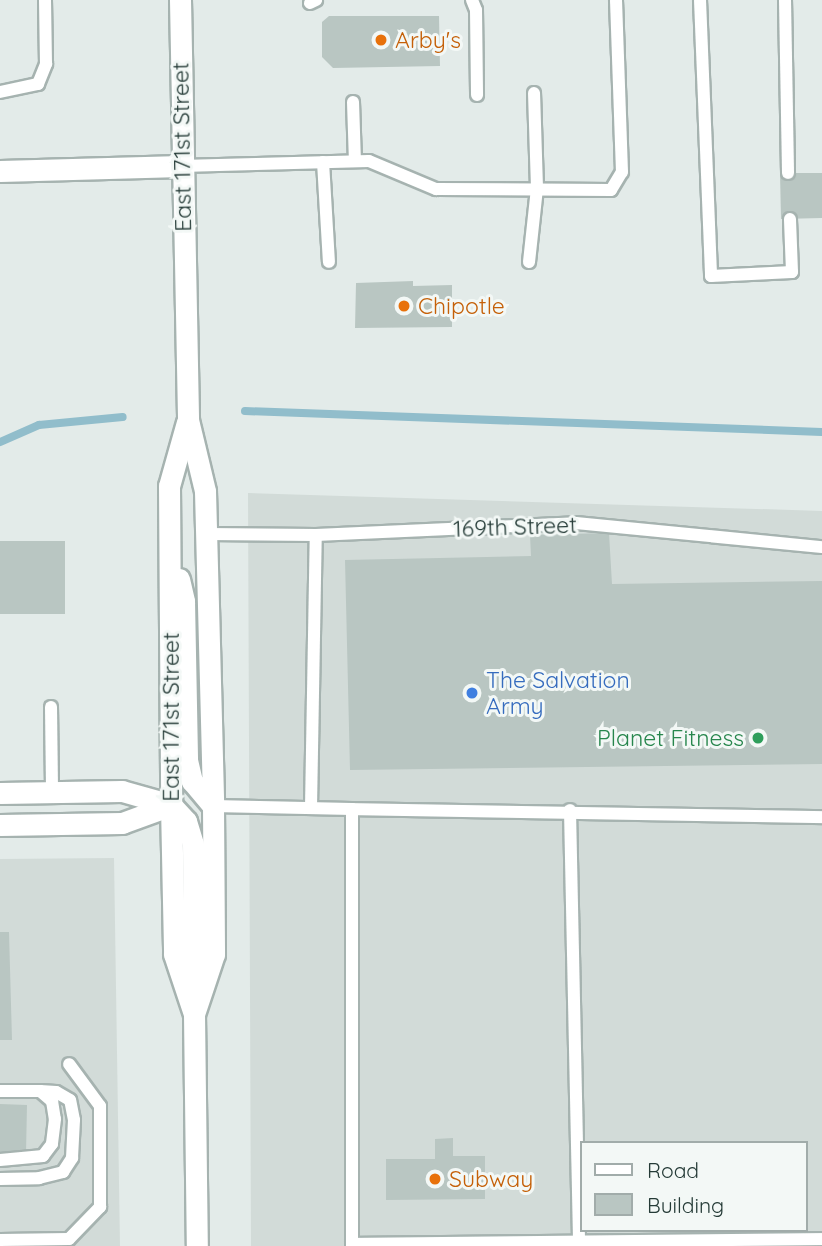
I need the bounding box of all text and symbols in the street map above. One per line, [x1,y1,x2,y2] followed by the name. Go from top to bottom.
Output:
[395,26,461,54] place label: Arby's
[373,32,389,48] marker: Arby's
[167,62,197,232] street label: East 171st Street
[418,292,505,320] place label: Chipotle
[396,298,412,314] marker: Chipotle
[453,511,577,543] street label: 169th Street
[157,632,185,802] street label: East 171st Street
[486,666,630,720] place label: The Salvation Army
[464,685,480,701] marker: The Salvation Army
[597,724,744,752] place label: Planet Fitness
[750,730,766,746] marker: Planet Fitness
[580,1141,808,1232] legend
[647,1157,699,1183] text: Road
[449,1165,533,1193] place label: Subway
[427,1171,443,1187] marker: Subway
[647,1192,724,1218] text: Building

